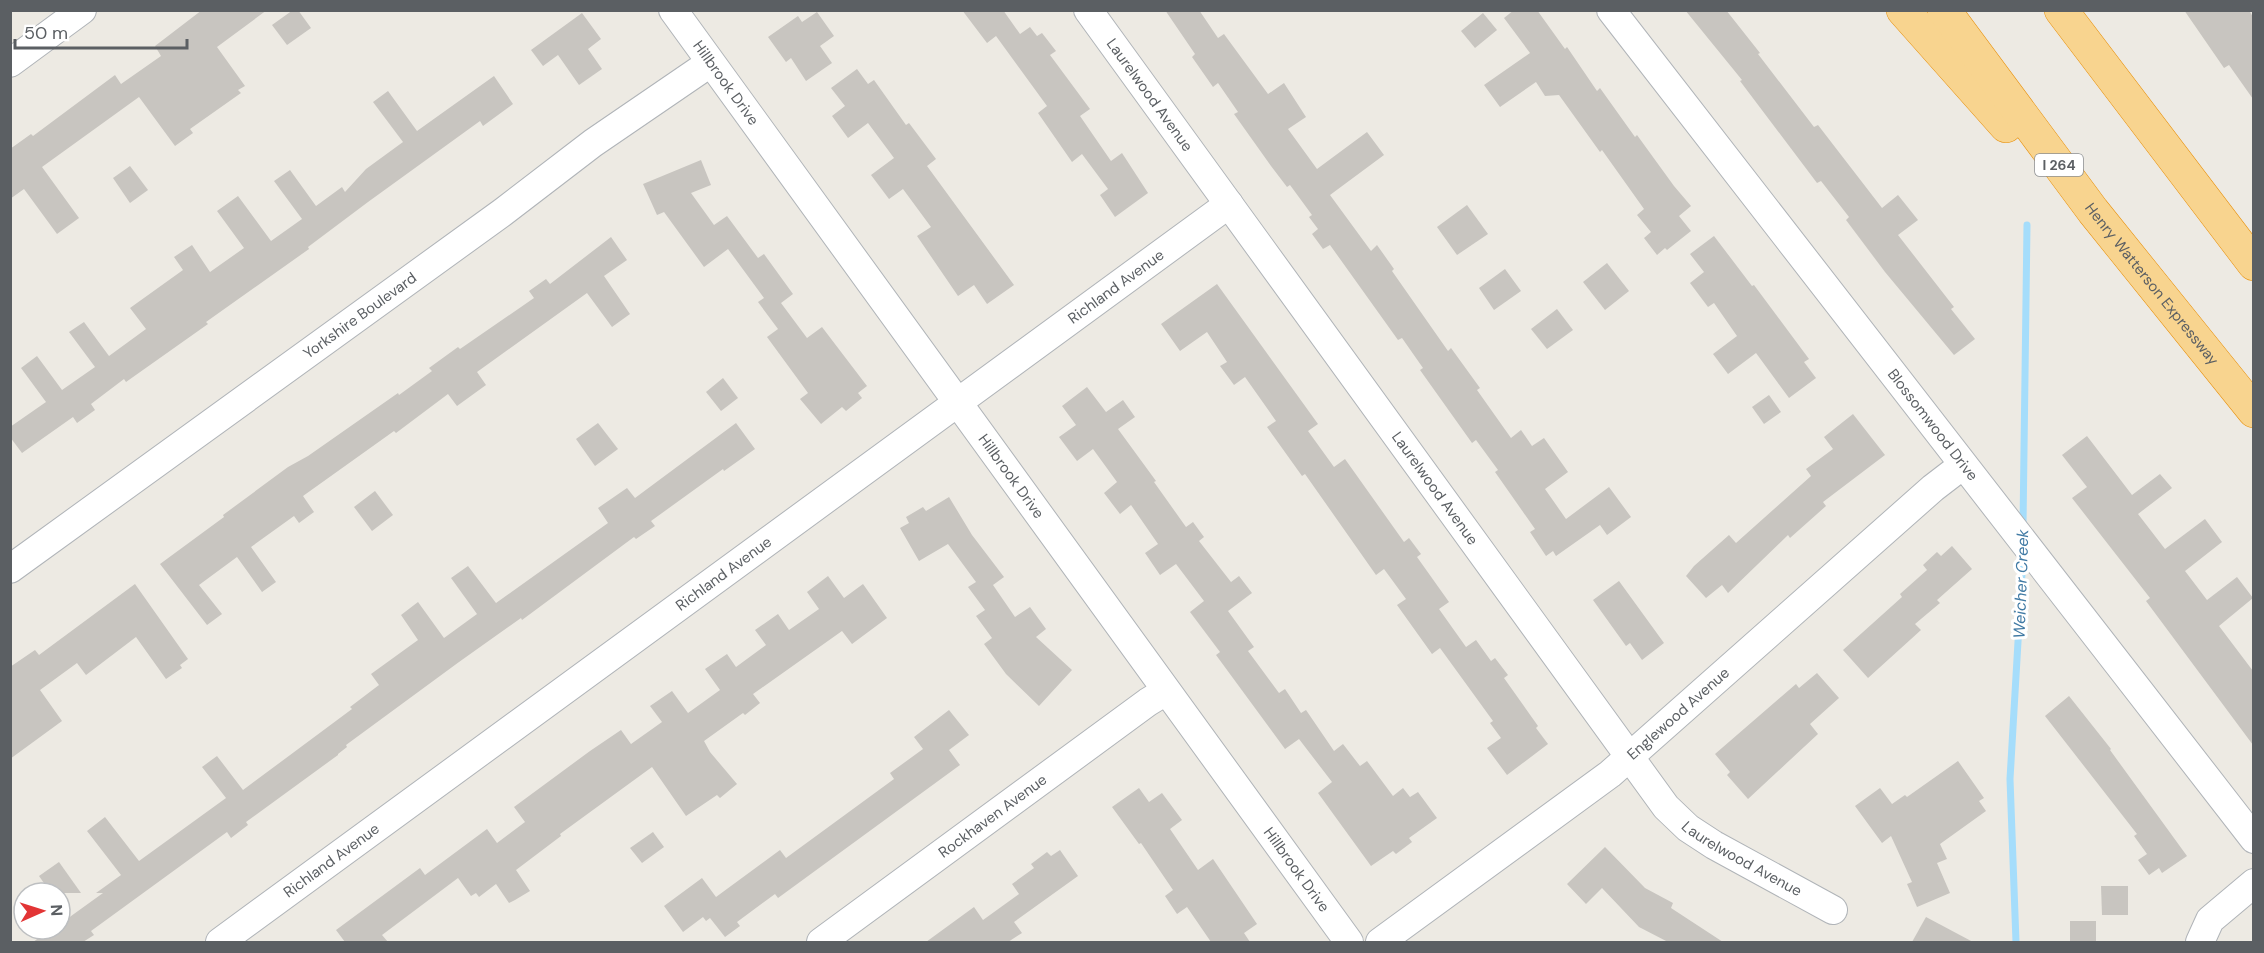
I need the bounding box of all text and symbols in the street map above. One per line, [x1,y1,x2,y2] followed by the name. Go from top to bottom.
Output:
[15,12,188,50] scale bar
[24,21,68,45] text: 50 m
[1102,34,1197,156] street label: Laurelwood Avenue
[688,36,763,129] street label: Hillbrook Drive
[2035,154,2083,176] road number: I 264
[2080,199,2224,370] street label: Henry Watterson Expressway
[1064,245,1168,329] street label: Richland Avenue
[299,268,420,363] street label: Yorkshire Boulevard
[1883,365,1983,485] street label: Blossomwood Drive
[1387,428,1483,549] street label: Laurelwood Avenue
[974,430,1049,523] street label: Hillbrook Drive
[2009,528,2033,639] water label: Weicher Creek
[672,532,776,615] street label: Richland Avenue
[1623,663,1734,764] street label: Englewood Avenue
[934,770,1051,862] street label: Rockhaven Avenue
[1677,817,1805,901] street label: Laurelwood Avenue
[279,819,383,902] street label: Richland Avenue
[1259,823,1334,916] street label: Hillbrook Drive
[12,881,72,941] north arrow
[46,904,67,917] text: N

